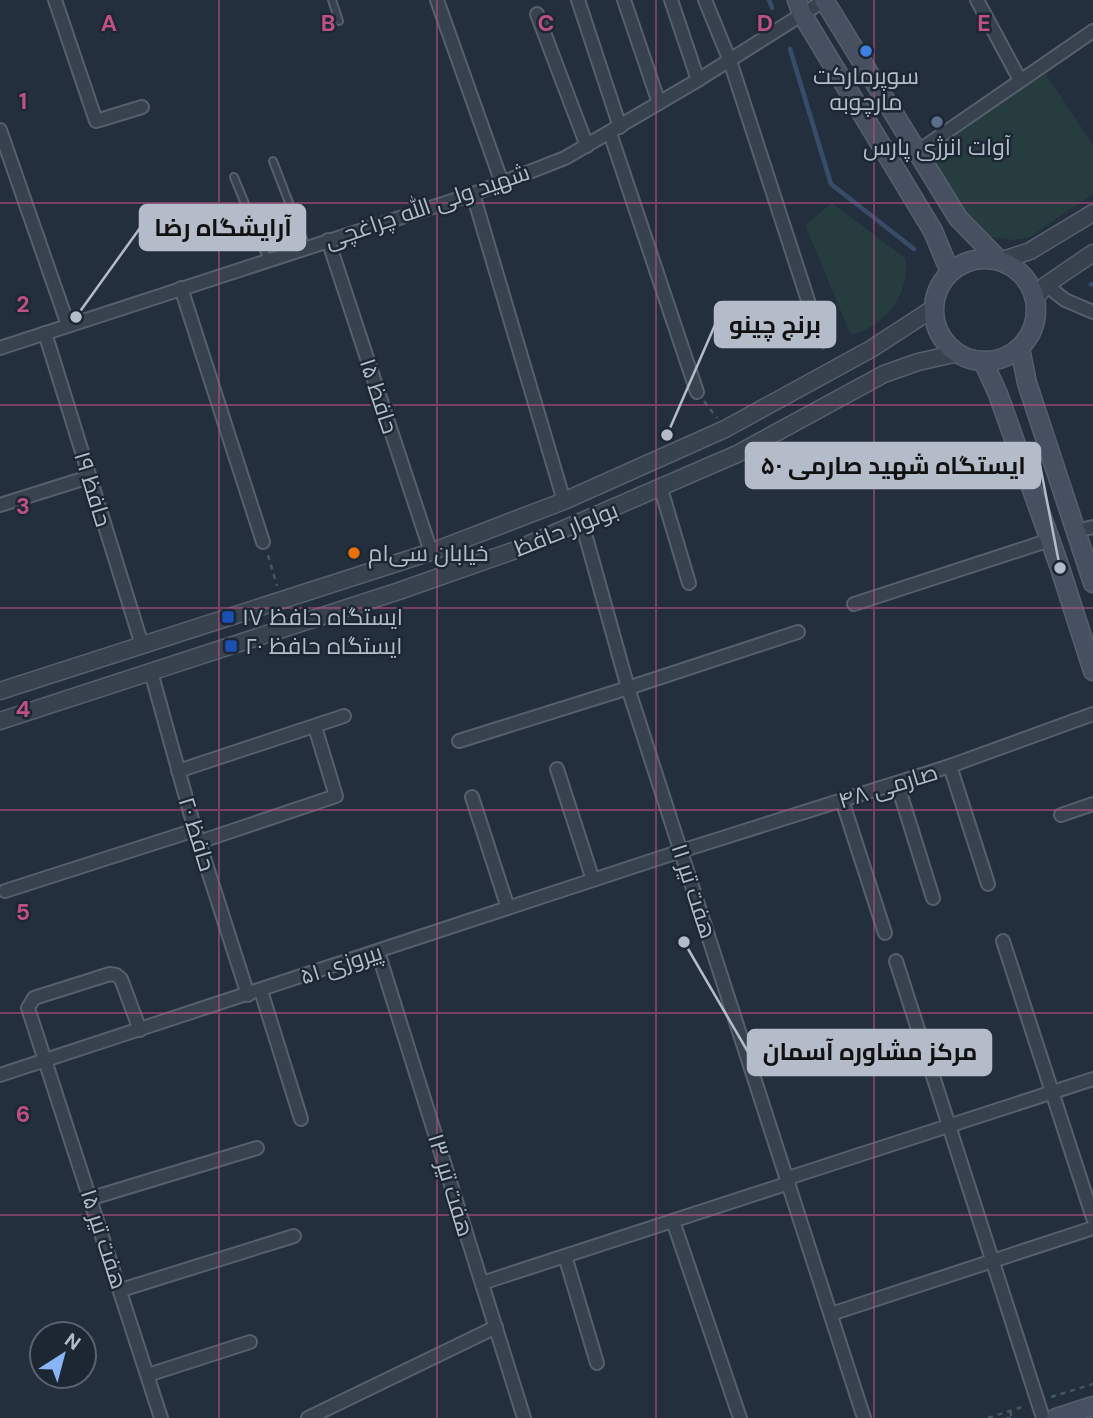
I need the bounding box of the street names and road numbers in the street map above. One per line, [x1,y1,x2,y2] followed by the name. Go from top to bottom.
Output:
[321,157,533,255] street label: شهید ولی الله چراغچی
[353,354,405,438] street label: حافظ ۱۵
[67,448,119,530] street label: حافظ ۱۹
[510,495,622,563] street label: بولوار حافظ
[835,757,941,815] street label: صارمی ۴۸
[172,793,222,875] street label: حافظ ۲۰
[665,840,723,942] street label: هفت تیر ۱۱
[296,937,386,991] street label: پیروزی ۵۱
[421,1130,481,1240] street label: هفت تیر ۱۳
[74,1185,134,1293] street label: هفت تیر ۱۵

